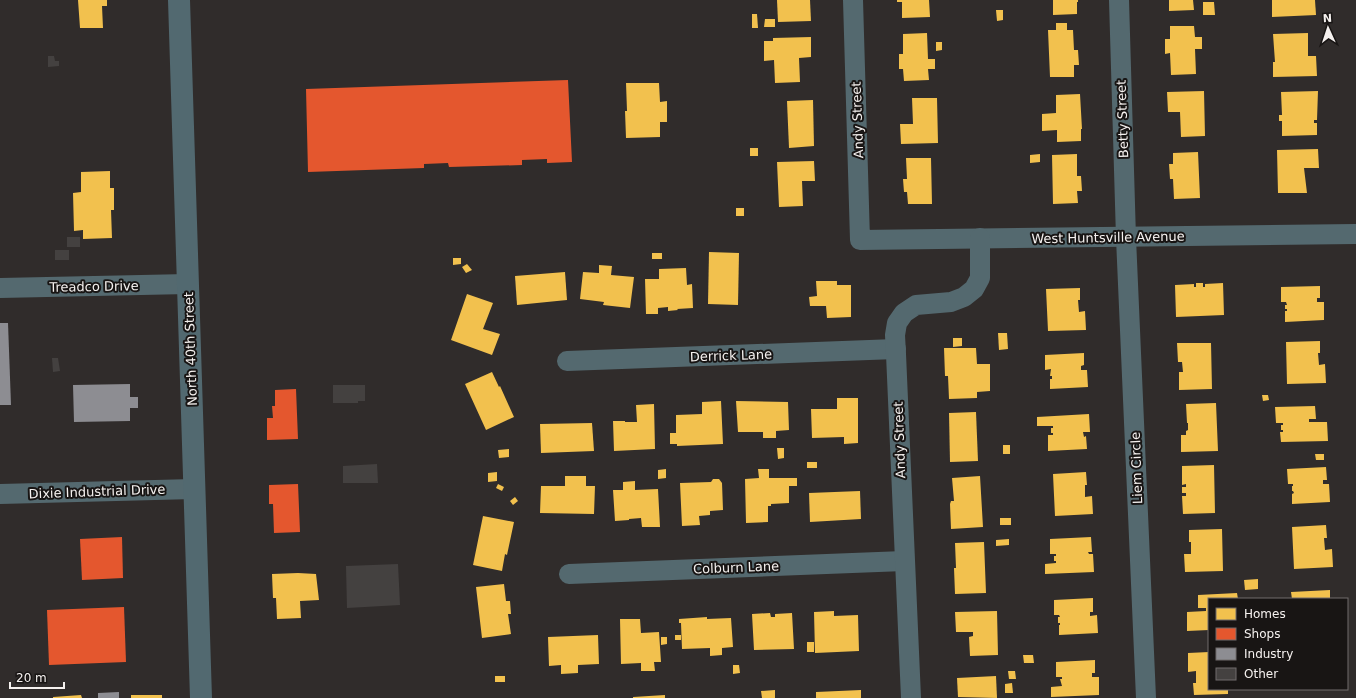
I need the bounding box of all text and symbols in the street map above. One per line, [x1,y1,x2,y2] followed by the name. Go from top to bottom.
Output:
[1308,8,1348,48] north arrow
[1323,12,1332,25] text: N
[1114,80,1131,158] street label: Betty Street
[849,81,866,159] street label: Andy Street
[1031,229,1185,246] street label: West Huntsville Avenue
[48,278,139,295] street label: Treadco Drive
[181,292,200,406] street label: North 40th Street
[690,347,772,364] street label: Derrick Lane
[891,401,908,479] street label: Andy Street
[1128,432,1145,504] street label: Liem Circle
[28,482,166,501] street label: Dixie Industrial Drive
[693,559,779,576] street label: Colburn Lane
[1208,598,1348,690] legend
[1244,607,1286,621] text: Homes
[1244,627,1280,641] text: Shops
[1244,647,1293,661] text: Industry
[10,664,64,690] scale bar
[1244,667,1278,681] text: Other
[16,671,47,685] text: 20 m

